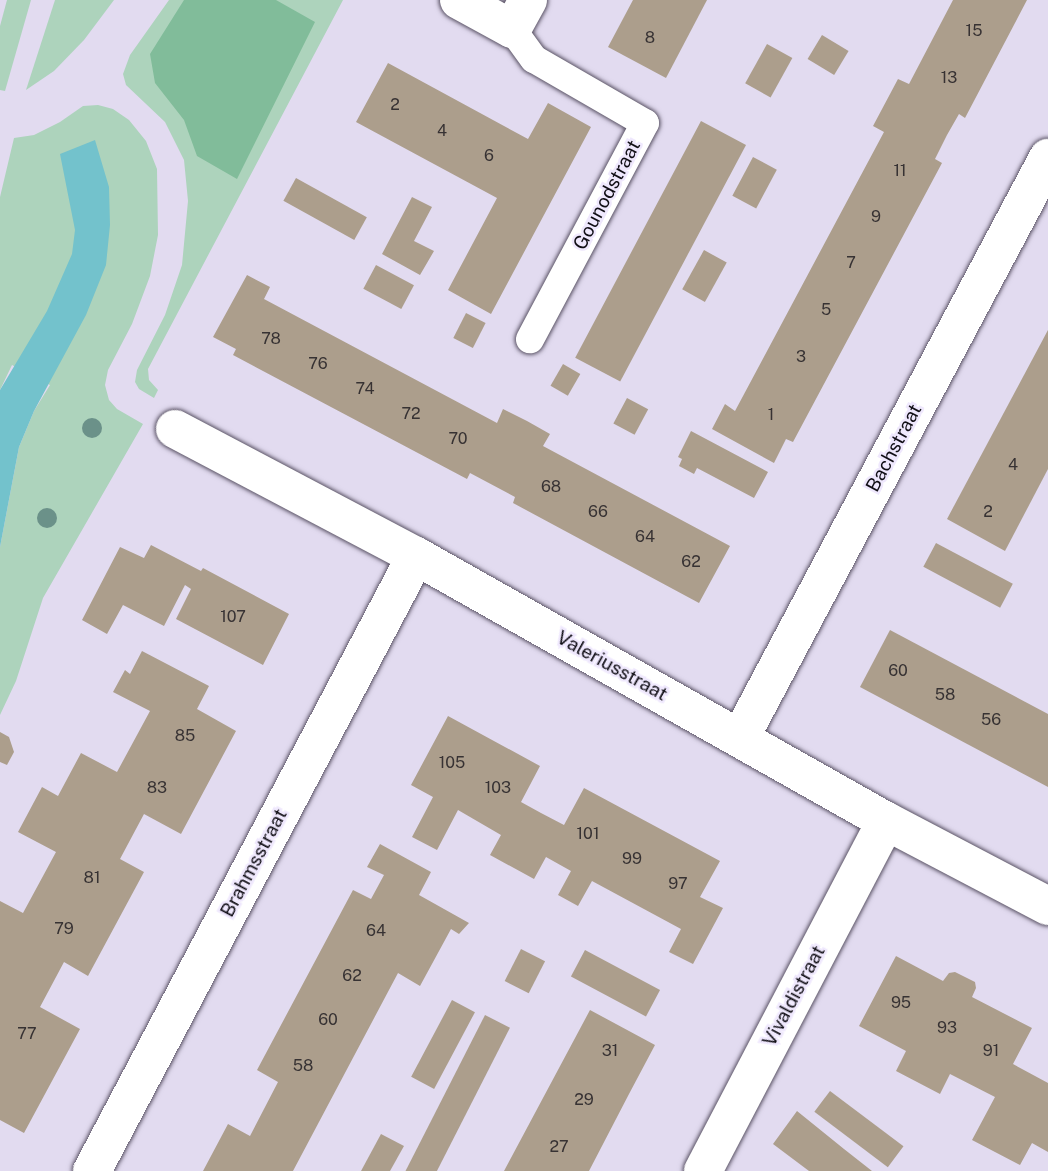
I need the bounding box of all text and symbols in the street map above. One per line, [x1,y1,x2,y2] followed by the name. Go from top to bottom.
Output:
[966,21,982,41] house number: 15
[645,28,655,48] house number: 8
[941,68,957,88] house number: 13
[390,95,400,115] house number: 2
[437,121,447,141] house number: 4
[569,136,645,254] street label: Gounodstraat
[484,146,494,166] house number: 6
[893,161,907,181] house number: 11
[871,207,881,227] house number: 9
[846,253,856,273] house number: 7
[821,300,831,320] house number: 5
[261,329,281,349] house number: 78
[796,347,806,367] house number: 3
[308,354,328,374] house number: 76
[355,379,375,399] house number: 74
[861,400,927,496] street label: Bachstraat
[401,404,421,424] house number: 72
[768,405,774,425] house number: 1
[448,429,468,449] house number: 70
[1008,455,1018,475] house number: 4
[541,477,561,497] house number: 68
[588,502,608,522] house number: 66
[983,502,993,522] house number: 2
[635,527,655,547] house number: 64
[681,552,701,572] house number: 62
[220,607,246,627] house number: 107
[553,626,671,706] street label: Valeriusstraat
[888,661,908,681] house number: 60
[935,685,955,705] house number: 58
[981,710,1001,730] house number: 56
[175,726,195,746] house number: 85
[439,753,465,773] house number: 105
[147,778,167,798] house number: 83
[485,778,511,798] house number: 103
[216,805,292,921] street label: Brahmsstraat
[577,824,599,844] house number: 101
[622,849,642,869] house number: 99
[84,868,100,888] house number: 81
[668,874,688,894] house number: 97
[54,919,74,939] house number: 79
[366,921,386,941] house number: 64
[758,942,830,1050] street label: Vivaldistraat
[342,966,362,986] house number: 62
[891,993,911,1013] house number: 95
[318,1010,338,1030] house number: 60
[937,1018,957,1038] house number: 93
[17,1024,37,1044] house number: 77
[602,1041,618,1061] house number: 31
[983,1041,999,1061] house number: 91
[293,1056,313,1076] house number: 58
[574,1090,594,1110] house number: 29
[549,1137,569,1157] house number: 27

